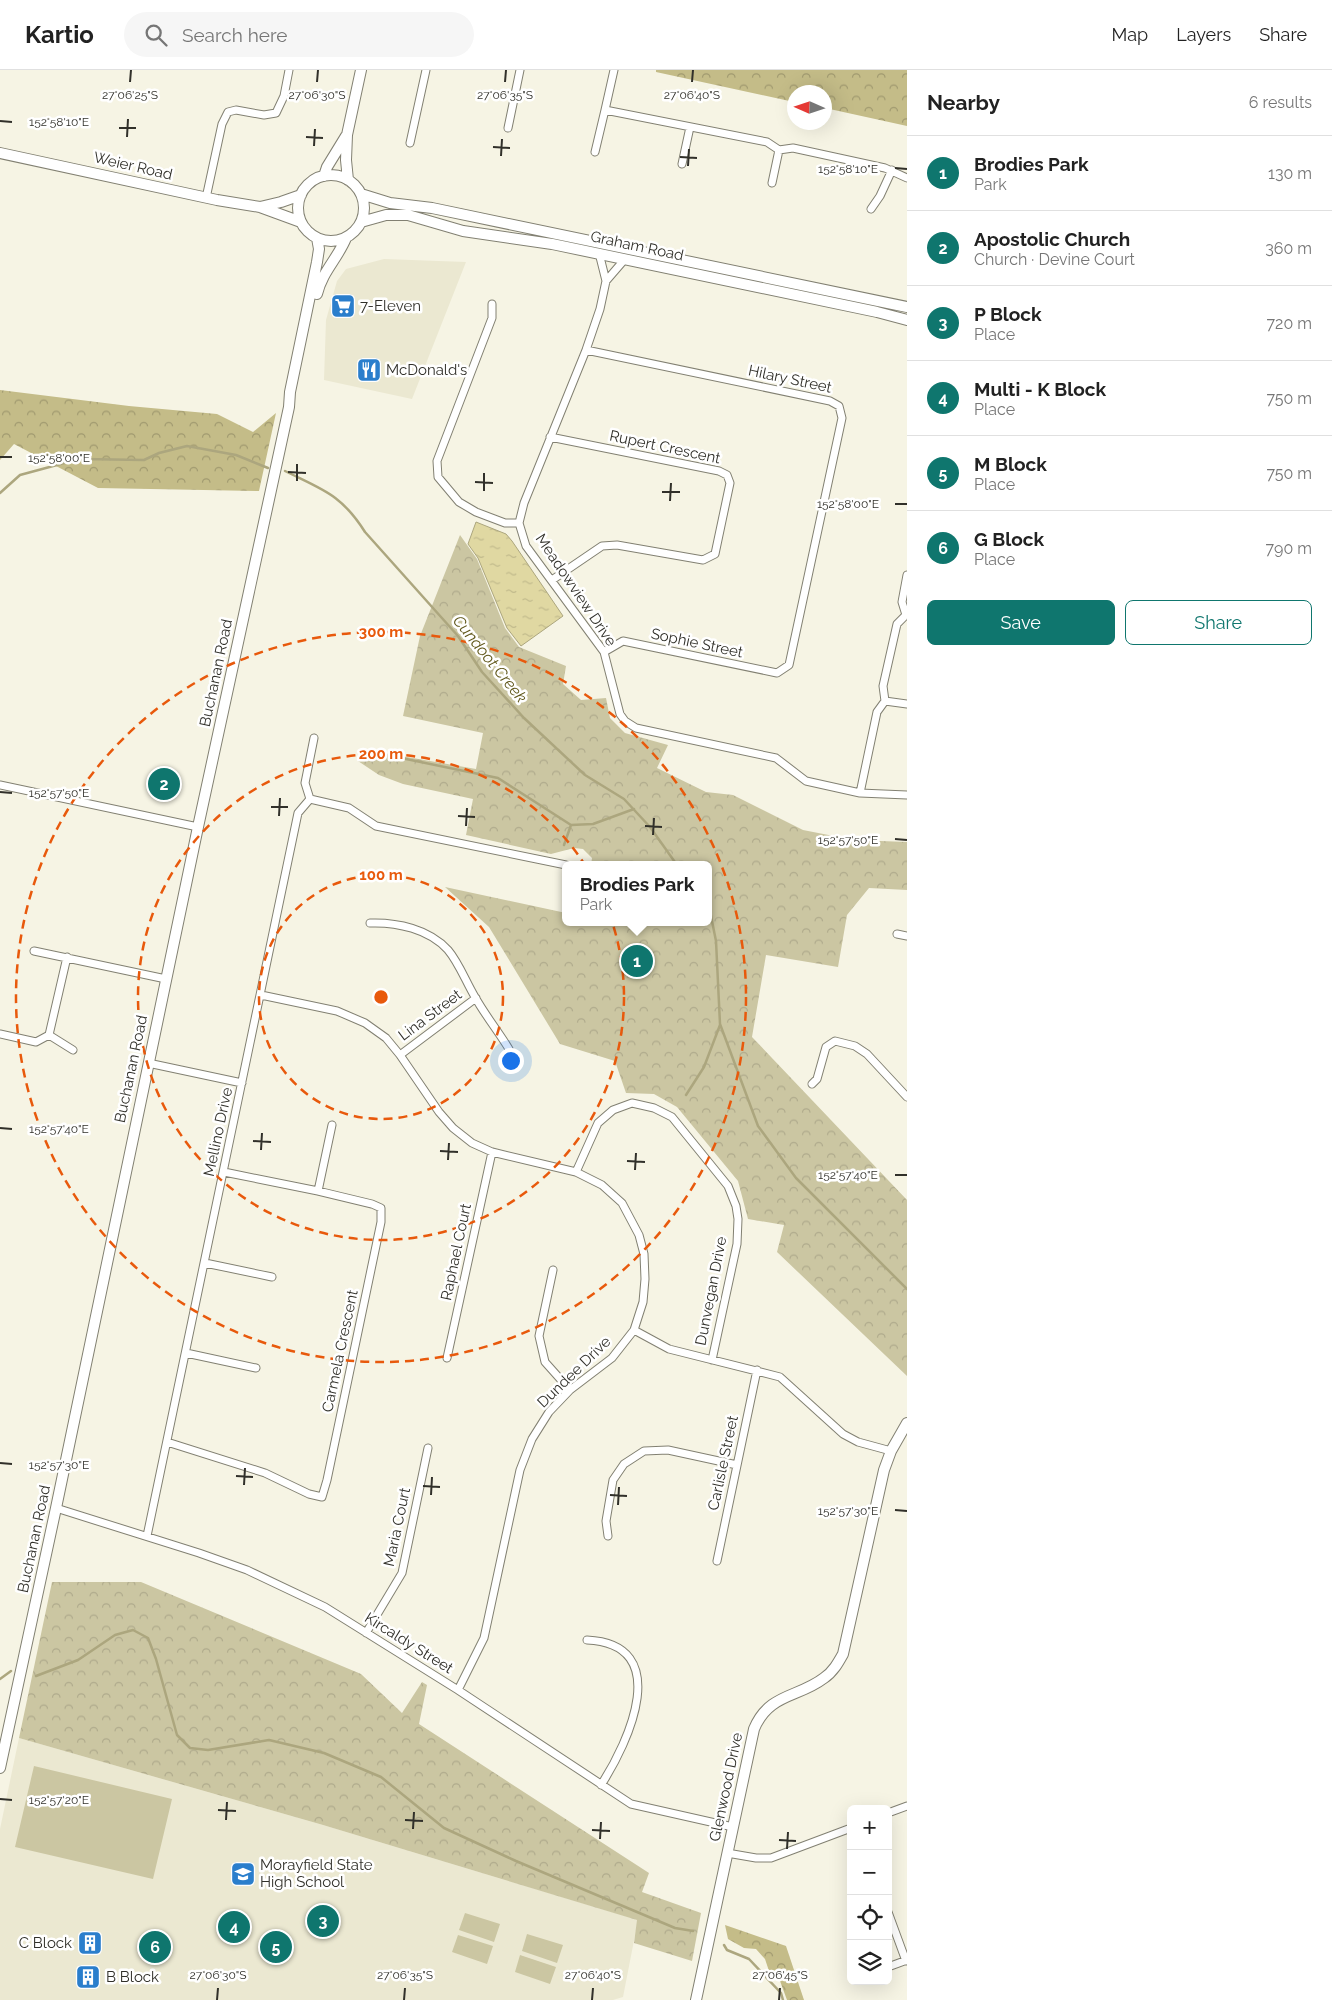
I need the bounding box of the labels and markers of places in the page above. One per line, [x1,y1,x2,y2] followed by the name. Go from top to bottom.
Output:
[330,293,356,319] supermarket icon: 7-Eleven
[360,297,421,315] place label: 7-Eleven
[356,357,382,383] restaurant icon: McDonald's
[386,361,467,379] place label: McDonald's
[148,765,180,803] pin: 2
[621,942,653,980] pin: 1
[372,988,390,1006] centre of rings
[260,1856,373,1891] place label: Morayfield State High School
[230,1861,256,1887] school or university icon: Morayfield State High School
[307,1902,339,1940] pin: 3
[218,1908,250,1946] pin: 4
[139,1928,171,1966] pin: 6
[260,1928,292,1966] pin: 5
[77,1930,103,1956] building icon: C Block
[19,1934,72,1952] place label: C Block
[75,1964,101,1990] building icon: B Block
[106,1968,159,1986] place label: B Block

